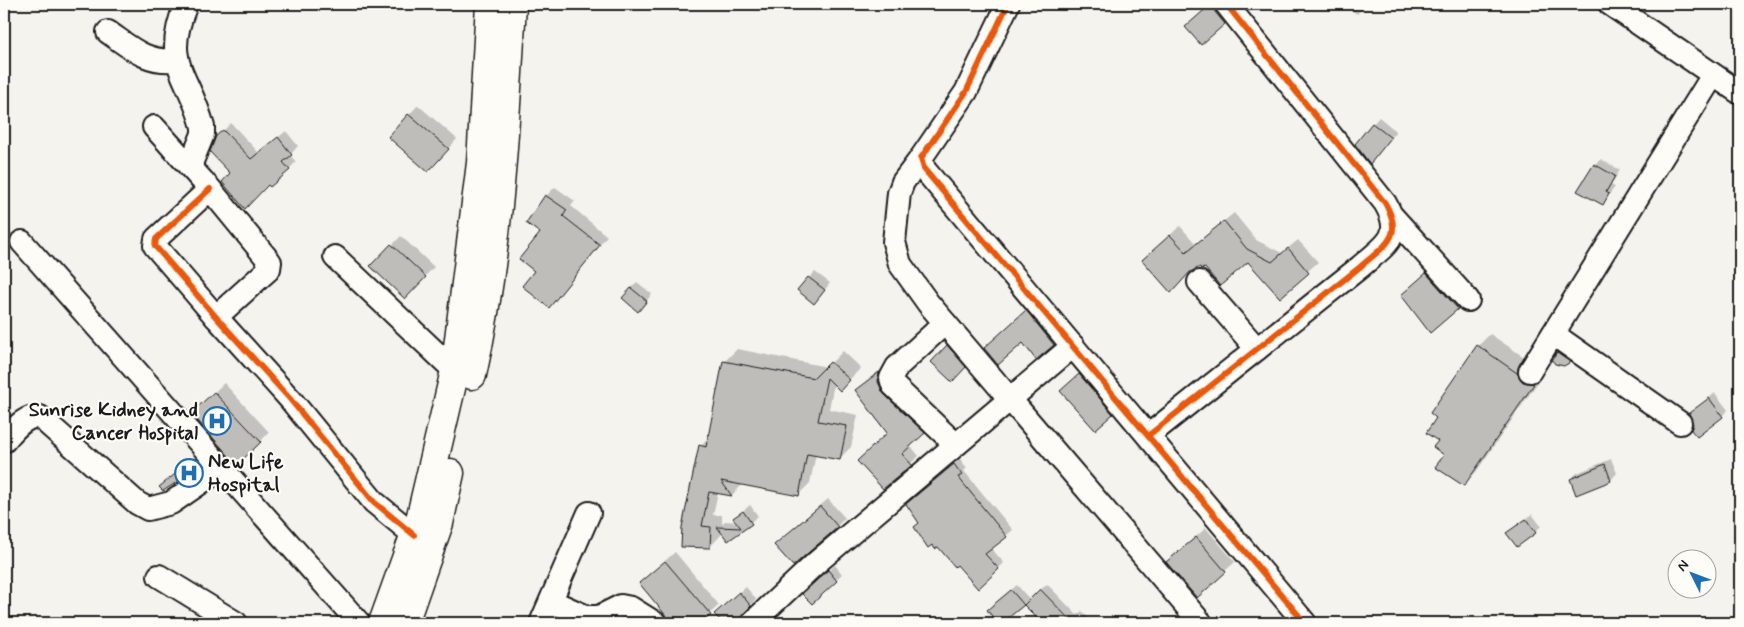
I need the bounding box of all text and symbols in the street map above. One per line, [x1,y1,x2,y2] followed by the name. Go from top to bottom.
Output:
[29,397,198,447] place label: Sunrise Kidney and Cancer Hospital
[202,406,232,436] hospital icon: Sunrise Kidney and Cancer Hospital
[208,449,284,499] place label: New Life Hospital
[174,458,204,488] hospital icon: New Life Hospital
[1666,550,1716,600] north arrow
[1673,556,1693,575] text: N

